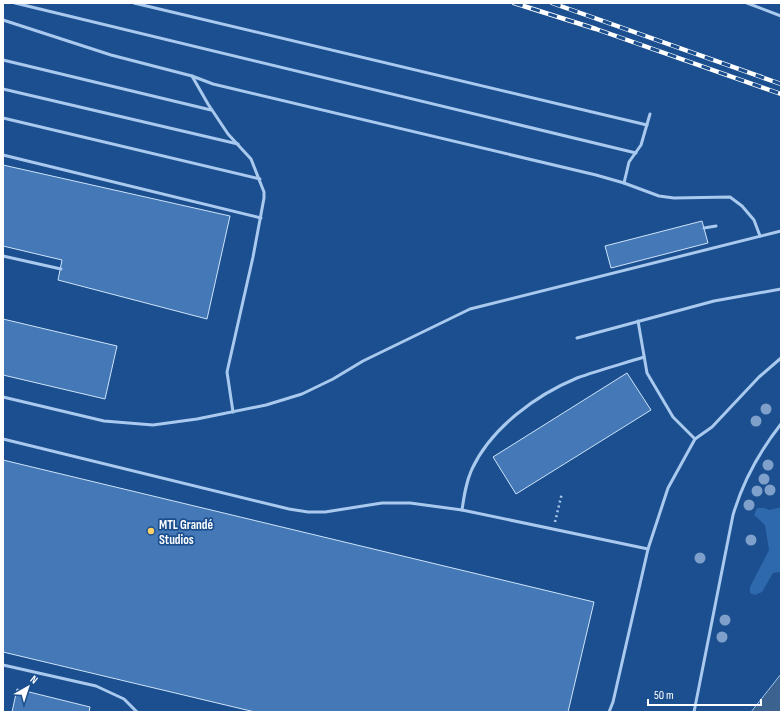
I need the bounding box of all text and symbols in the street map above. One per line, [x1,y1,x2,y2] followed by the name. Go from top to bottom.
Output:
[159,517,213,548] place label: MTL Grandé Studios
[146,526,156,536] marker: MTL Grandé Studios
[8,667,48,707] north arrow
[28,673,40,687] text: N
[648,681,761,707] scale bar
[654,688,674,703] text: 50 m

